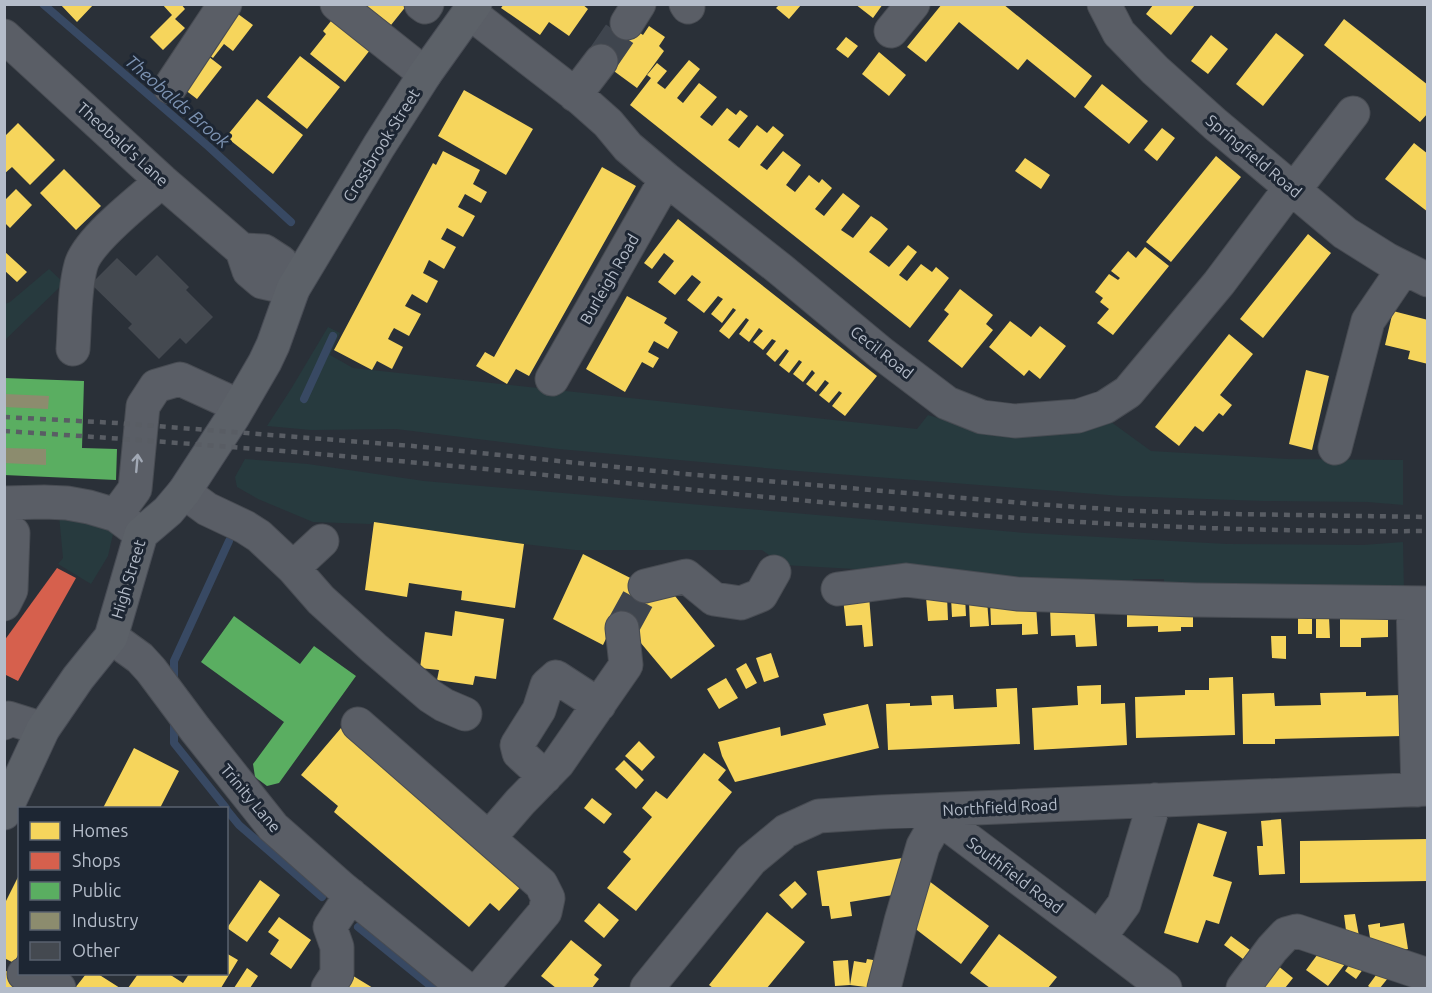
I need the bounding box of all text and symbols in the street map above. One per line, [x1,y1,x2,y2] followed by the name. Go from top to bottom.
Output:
[122,50,235,152] water label: Theobalds Brook
[339,85,423,205] street label: Crossbrook Street
[74,98,172,190] street label: Theobald's Lane
[1203,111,1305,201] street label: Springfield Road
[576,231,642,327] street label: Burleigh Road
[847,322,917,382] street label: Cecil Road
[132,453,143,473] one-way arrow
[107,537,149,621] street label: High Street
[217,760,285,836] street label: Trinity Lane
[942,795,1058,819] street label: Northfield Road
[18,807,228,975] legend
[72,820,129,840] text: Homes
[964,833,1066,917] street label: Southfield Road
[72,850,121,870] text: Shops
[72,880,121,900] text: Public
[72,910,139,930] text: Industry
[72,940,120,960] text: Other

